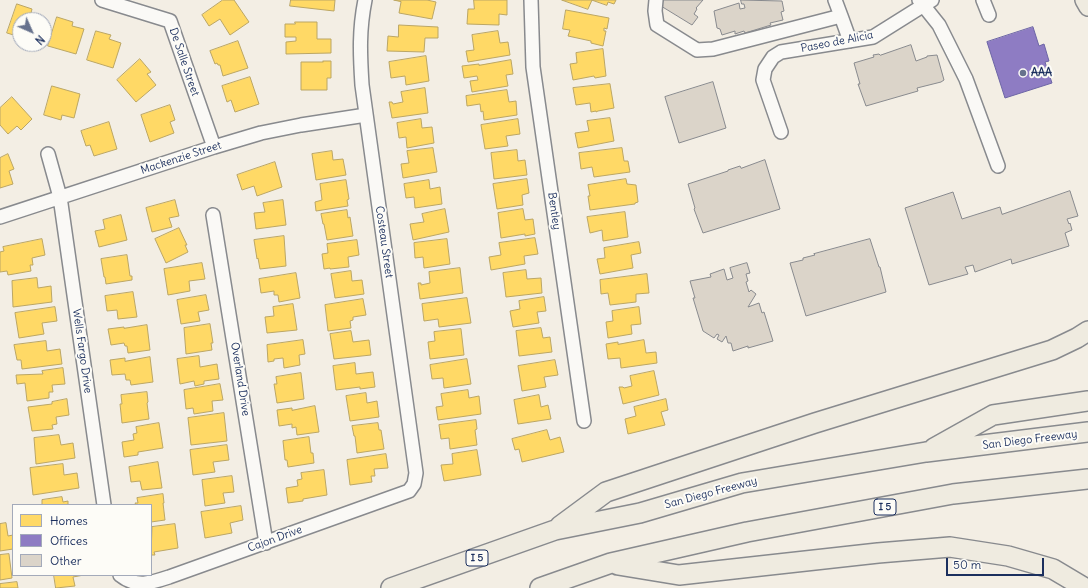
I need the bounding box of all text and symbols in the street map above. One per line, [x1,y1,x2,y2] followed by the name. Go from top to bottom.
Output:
[12,12,52,52] north arrow
[166,26,202,98] street label: De Salle Street
[800,28,874,56] street label: Paseo de Alicia
[32,32,47,47] text: N
[1031,66,1052,80] place label: AAA
[1018,68,1028,78] marker: AAA
[139,139,223,177] street label: Mackenzie Street
[545,191,563,231] street label: Bentley
[372,205,396,279] street label: Costeau Street
[70,308,94,394] street label: Wells Fargo Drive
[228,341,252,417] street label: Overland Drive
[982,428,1078,452] street label: San Diego Freeway
[663,474,759,512] street label: San Diego Freeway
[874,499,896,515] road number: I 5
[12,504,152,576] legend
[50,513,88,528] text: Homes
[246,523,304,555] street label: Cajon Drive
[50,533,88,548] text: Offices
[466,550,488,566] road number: I 5
[948,550,1046,576] scale bar
[50,553,82,568] text: Other
[953,557,981,572] text: 50 m

